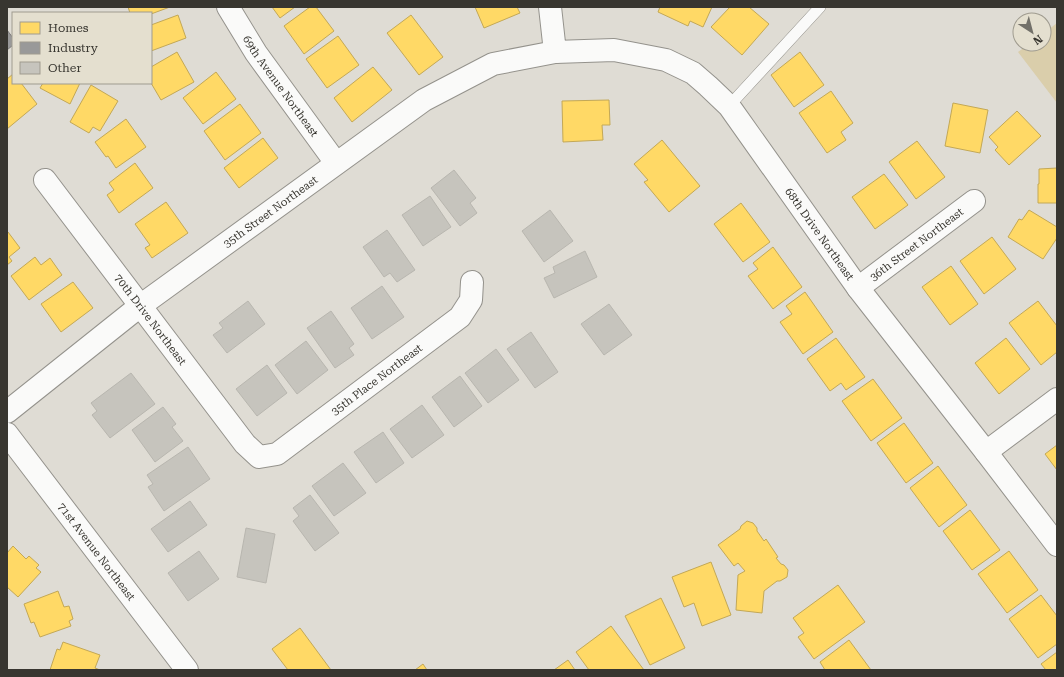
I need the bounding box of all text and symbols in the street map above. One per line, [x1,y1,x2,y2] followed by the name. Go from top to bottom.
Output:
[12,12,152,84] legend
[1012,12,1052,52] north arrow
[48,21,89,35] text: Homes
[1030,32,1045,48] text: N
[240,33,321,139] street label: 69th Avenue Northeast
[48,41,99,55] text: Industry
[48,61,81,75] text: Other
[221,173,320,250] street label: 35th Street Northeast
[782,185,857,283] street label: 68th Drive Northeast
[867,205,966,284] street label: 36th Street Northeast
[112,272,189,368] street label: 70th Drive Northeast
[329,342,425,418] street label: 35th Place Northeast
[55,501,138,603] street label: 71st Avenue Northeast

